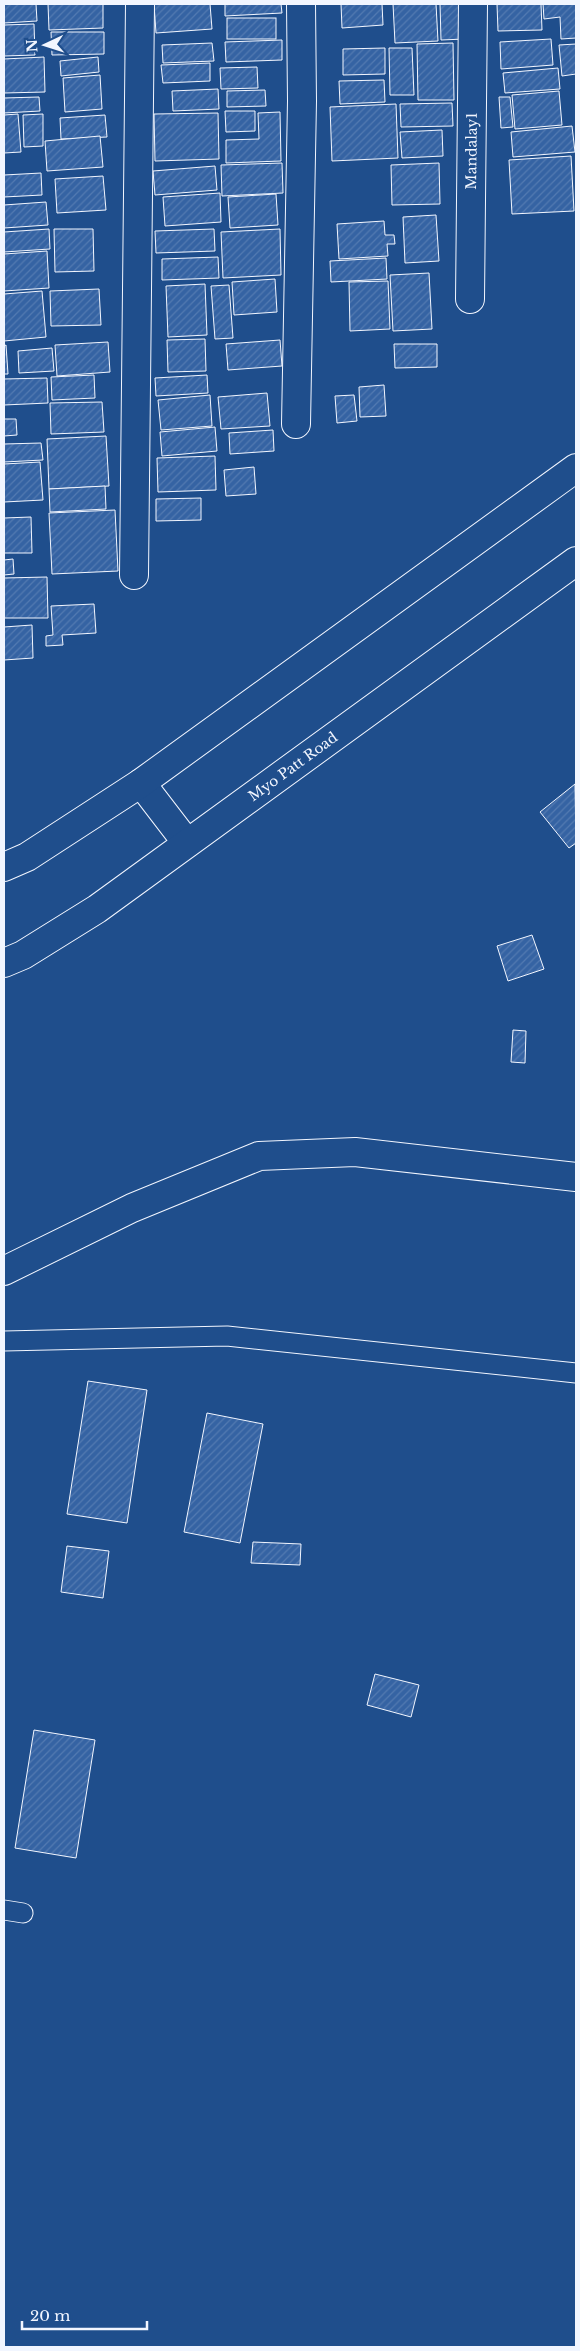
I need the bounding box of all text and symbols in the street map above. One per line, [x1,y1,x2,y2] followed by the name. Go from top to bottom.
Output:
[20,20,70,70] north arrow
[23,39,41,53] text: N
[462,112,481,190] street label: Mandalay1
[245,728,342,805] street label: Myo Patt Road
[22,2298,148,2330] scale bar
[30,2306,70,2325] text: 20 m

